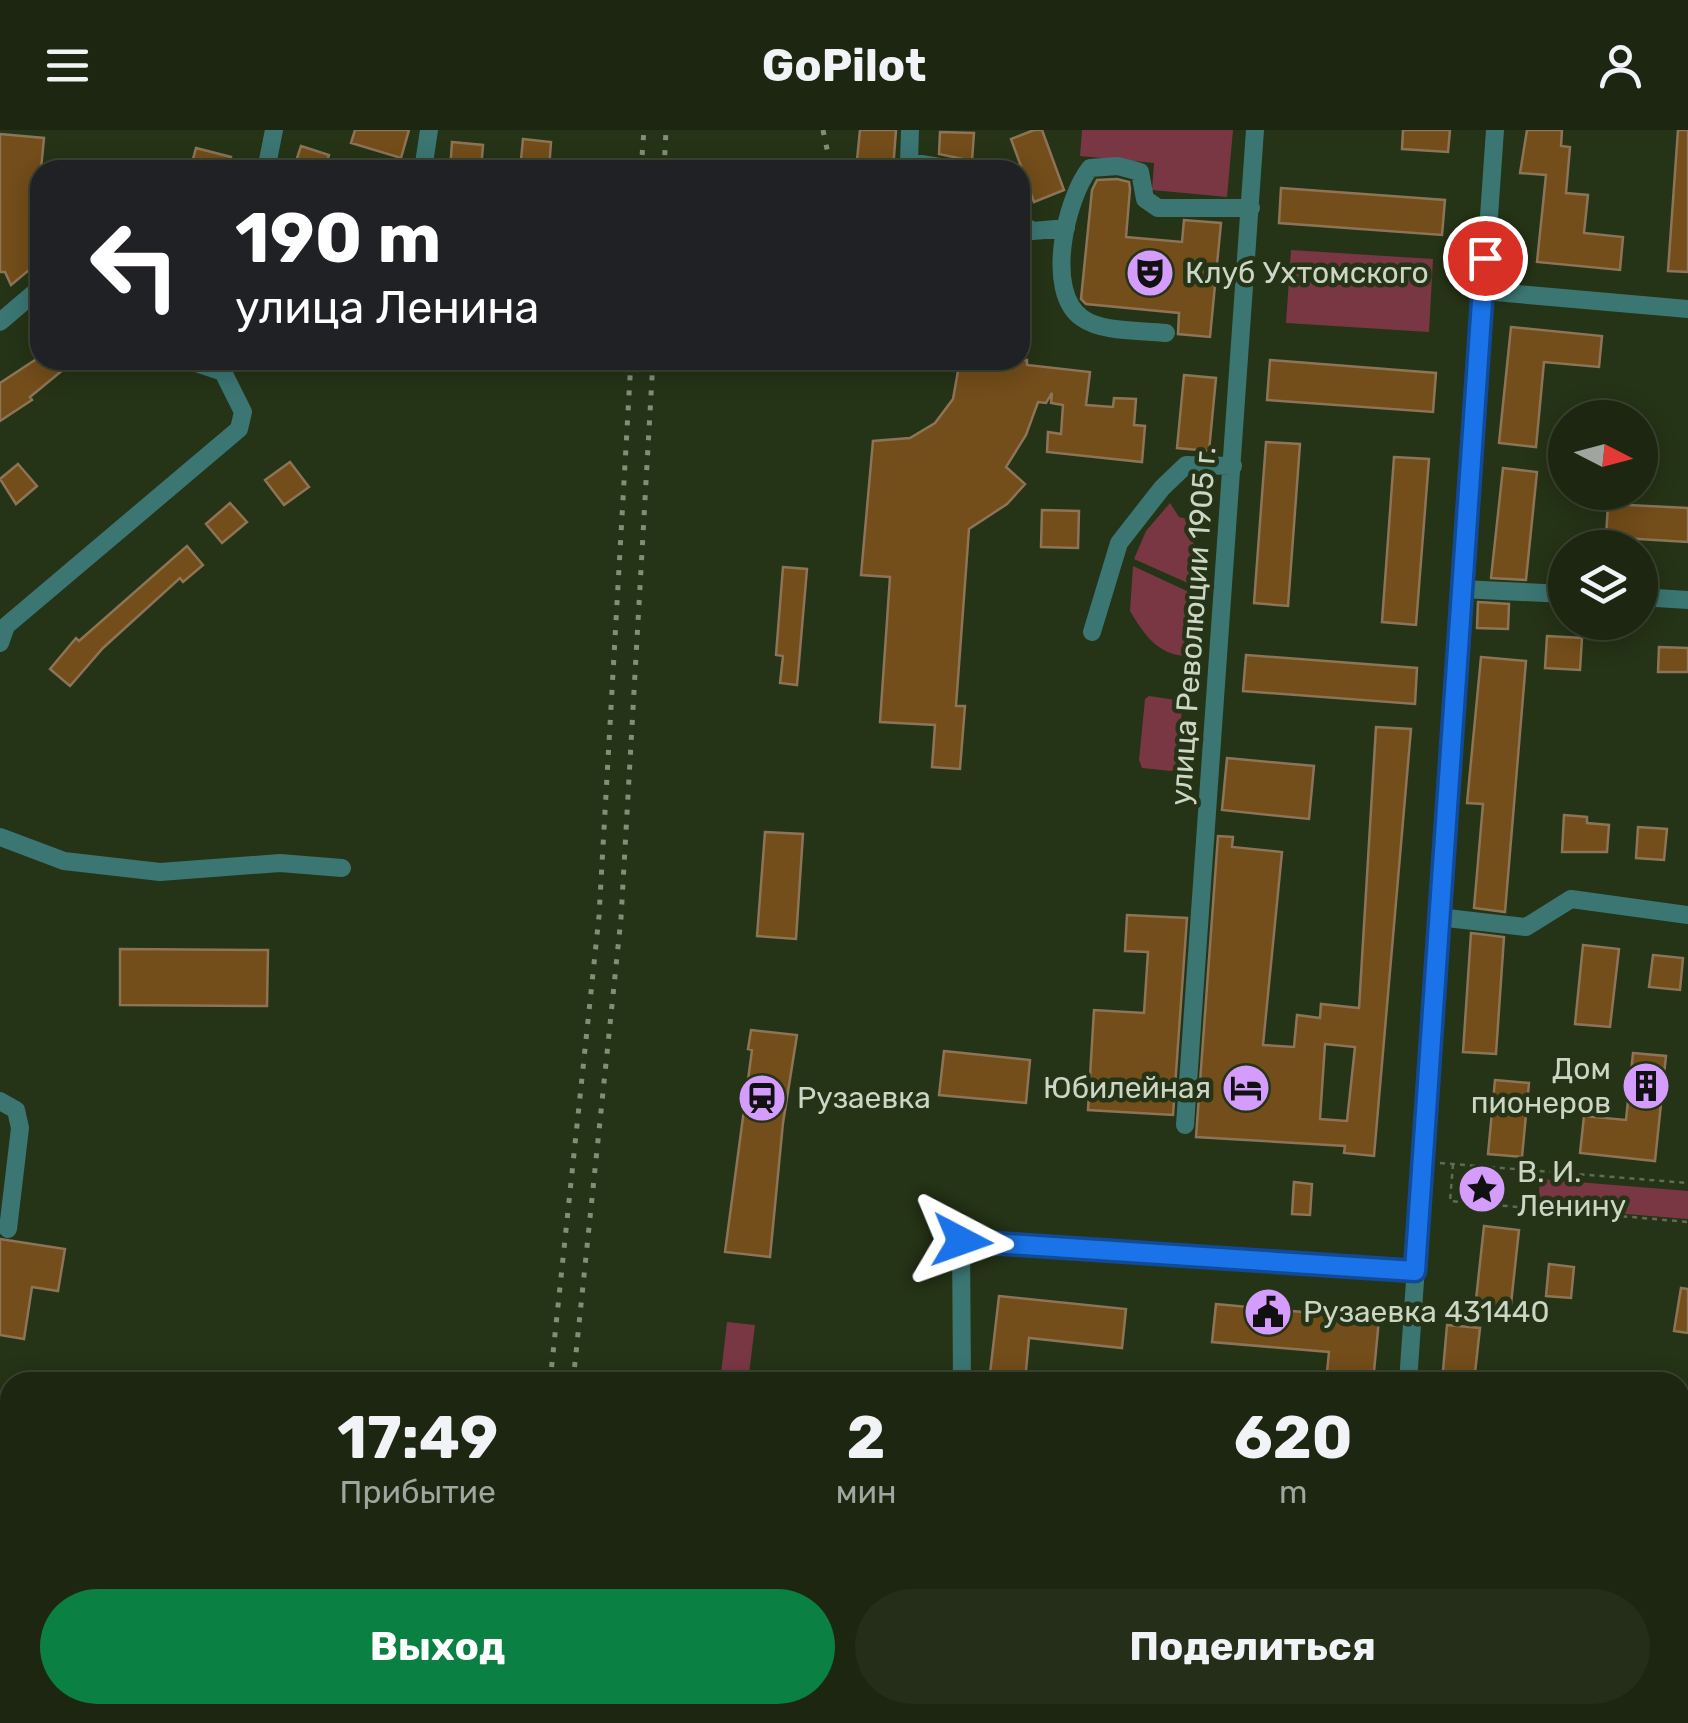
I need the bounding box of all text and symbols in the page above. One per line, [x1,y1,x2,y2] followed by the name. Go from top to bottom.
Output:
[40,38,95,93] icon: menu
[1593,38,1648,93] icon: person
[762,39,926,92] text: GoPilot
[235,197,441,280] text: 190 m
[70,200,200,330] icon: left
[1443,216,1528,301] pin
[1458,231,1513,286] icon: arrive
[1124,247,1176,299] theatre icon: Клуб Ухтомского
[1185,255,1429,291] place label: Клуб Ухтомского
[235,281,539,334] text: улица Ленина
[1548,400,1658,510] north arrow
[1548,400,1658,640] map controls
[1162,445,1224,807] street label: улица Революции 1905 г.
[1548,530,1658,640] button: layers
[1471,1051,1611,1121] place label: Дом пионеров
[1620,1060,1672,1112] building icon: Дом пионеров
[1220,1062,1272,1114] hotel icon: Юбилейная
[1043,1070,1211,1106] place label: Юбилейная
[736,1072,788,1124] station icon: Рузаевка
[797,1080,931,1116] place label: Рузаевка
[1517,1154,1626,1224] place label: В. И. Ленину
[1456,1163,1508,1215] place icon: В. И. Ленину
[910,1189,1014,1293] position arrow
[1242,1286,1294,1338] public building icon: Рузаевка 431440
[1303,1294,1550,1330] place label: Рузаевка 431440
[337,1402,498,1473] text: 17:49
[847,1402,886,1473] text: 2
[1234,1402,1353,1473] text: 620
[340,1473,496,1511] text: Прибытие
[836,1473,896,1511] text: мин
[1279,1473,1307,1511] text: m
[40,1589,835,1704] button: Выход
[855,1589,1650,1704] button: Поделиться

